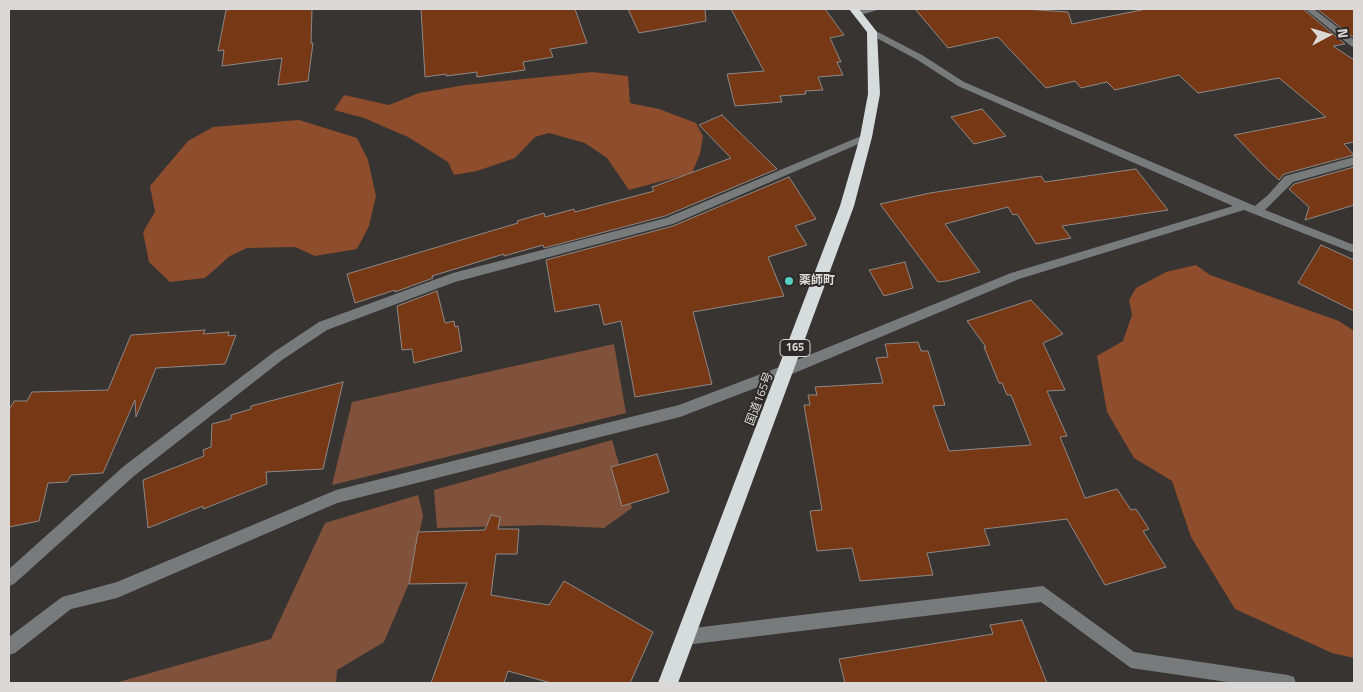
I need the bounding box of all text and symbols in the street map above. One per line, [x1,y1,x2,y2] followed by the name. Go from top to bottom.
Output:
[1303,10,1353,60] north arrow
[1332,27,1354,39] text: N
[799,274,835,288] place label: 薬師町
[783,275,795,287] marker: 薬師町
[780,339,810,356] road number: 165
[743,370,777,428] street label: 国道165号

